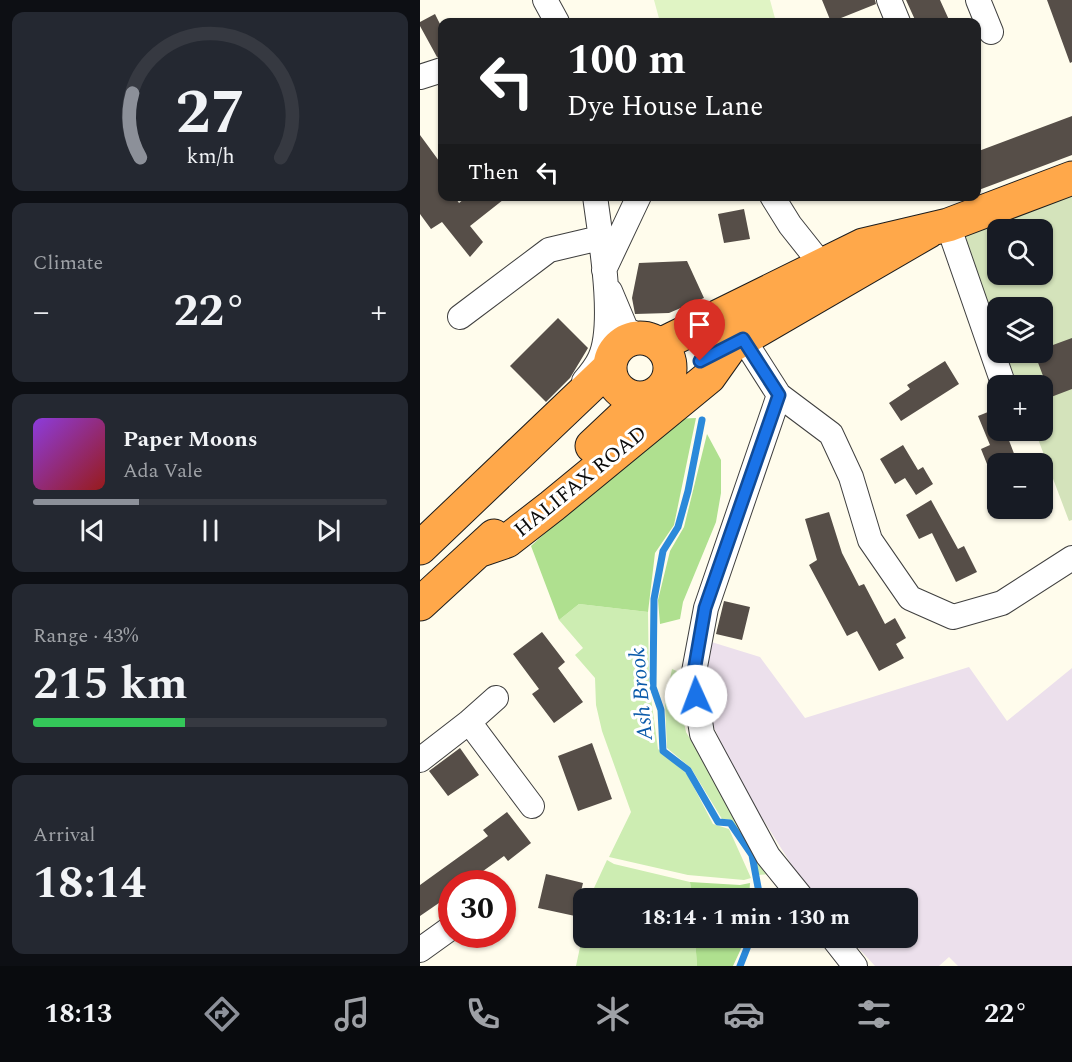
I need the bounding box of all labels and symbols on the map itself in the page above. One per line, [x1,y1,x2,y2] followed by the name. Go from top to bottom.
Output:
[674,299,725,361] pin
[507,418,654,546] street label: HALIFAX ROAD
[621,646,662,743] water label: Ash Brook
[664,664,728,728] position arrow
[438,870,516,948] speed limit sign: 30

